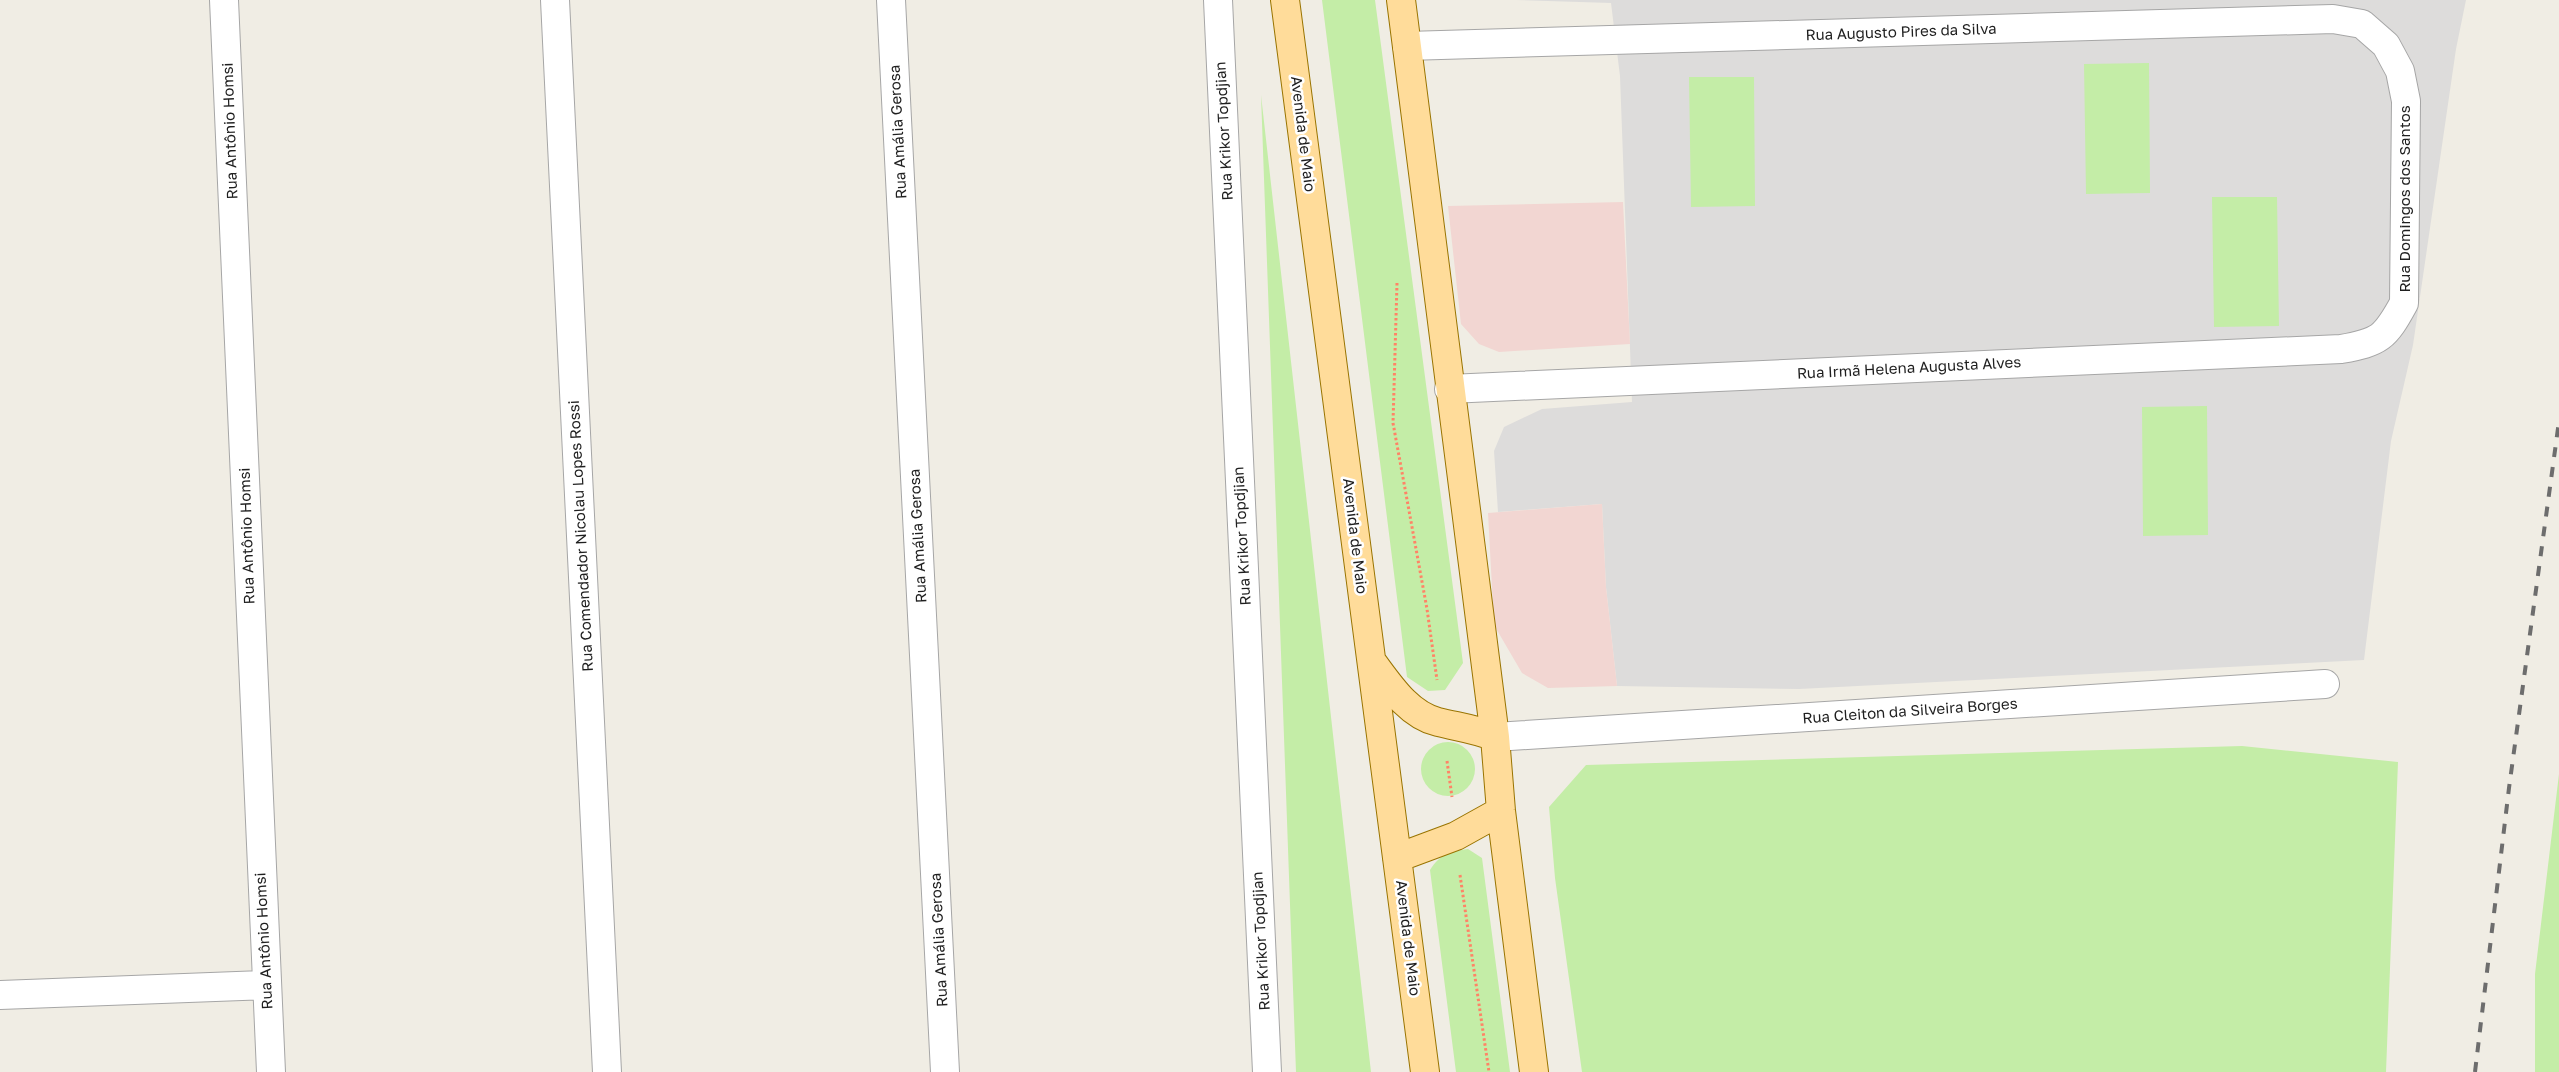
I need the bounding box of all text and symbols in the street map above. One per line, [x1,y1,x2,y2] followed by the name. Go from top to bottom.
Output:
[1805,19,1997,43] street label: Rua Augusto Pires da Silva
[1210,61,1236,201] street label: Rua Krikor Topdjian
[218,62,240,200] street label: Rua Antônio Homsi
[884,64,910,200] street label: Rua Amália Gerosa
[1288,75,1320,193] street label: Avenida de Maio
[2395,105,2413,293] street label: Rua Domingos dos Santos
[1796,352,2022,382] street label: Rua Irmã Helena Augusta Alves
[564,400,596,672] street label: Rua Comendador Nicolau Lopes Rossi
[1228,466,1254,606] street label: Rua Krikor Topdjian
[235,467,257,605] street label: Rua Antônio Homsi
[904,468,930,604] street label: Rua Amália Gerosa
[1340,477,1372,595] street label: Avenida de Maio
[1802,693,2018,727] street label: Rua Cleiton da Silveira Borges
[1247,871,1273,1011] street label: Rua Krikor Topdjian
[250,872,276,1010] street label: Rua Antônio Homsi
[925,872,951,1008] street label: Rua Amália Gerosa
[1393,879,1425,997] street label: Avenida de Maio

